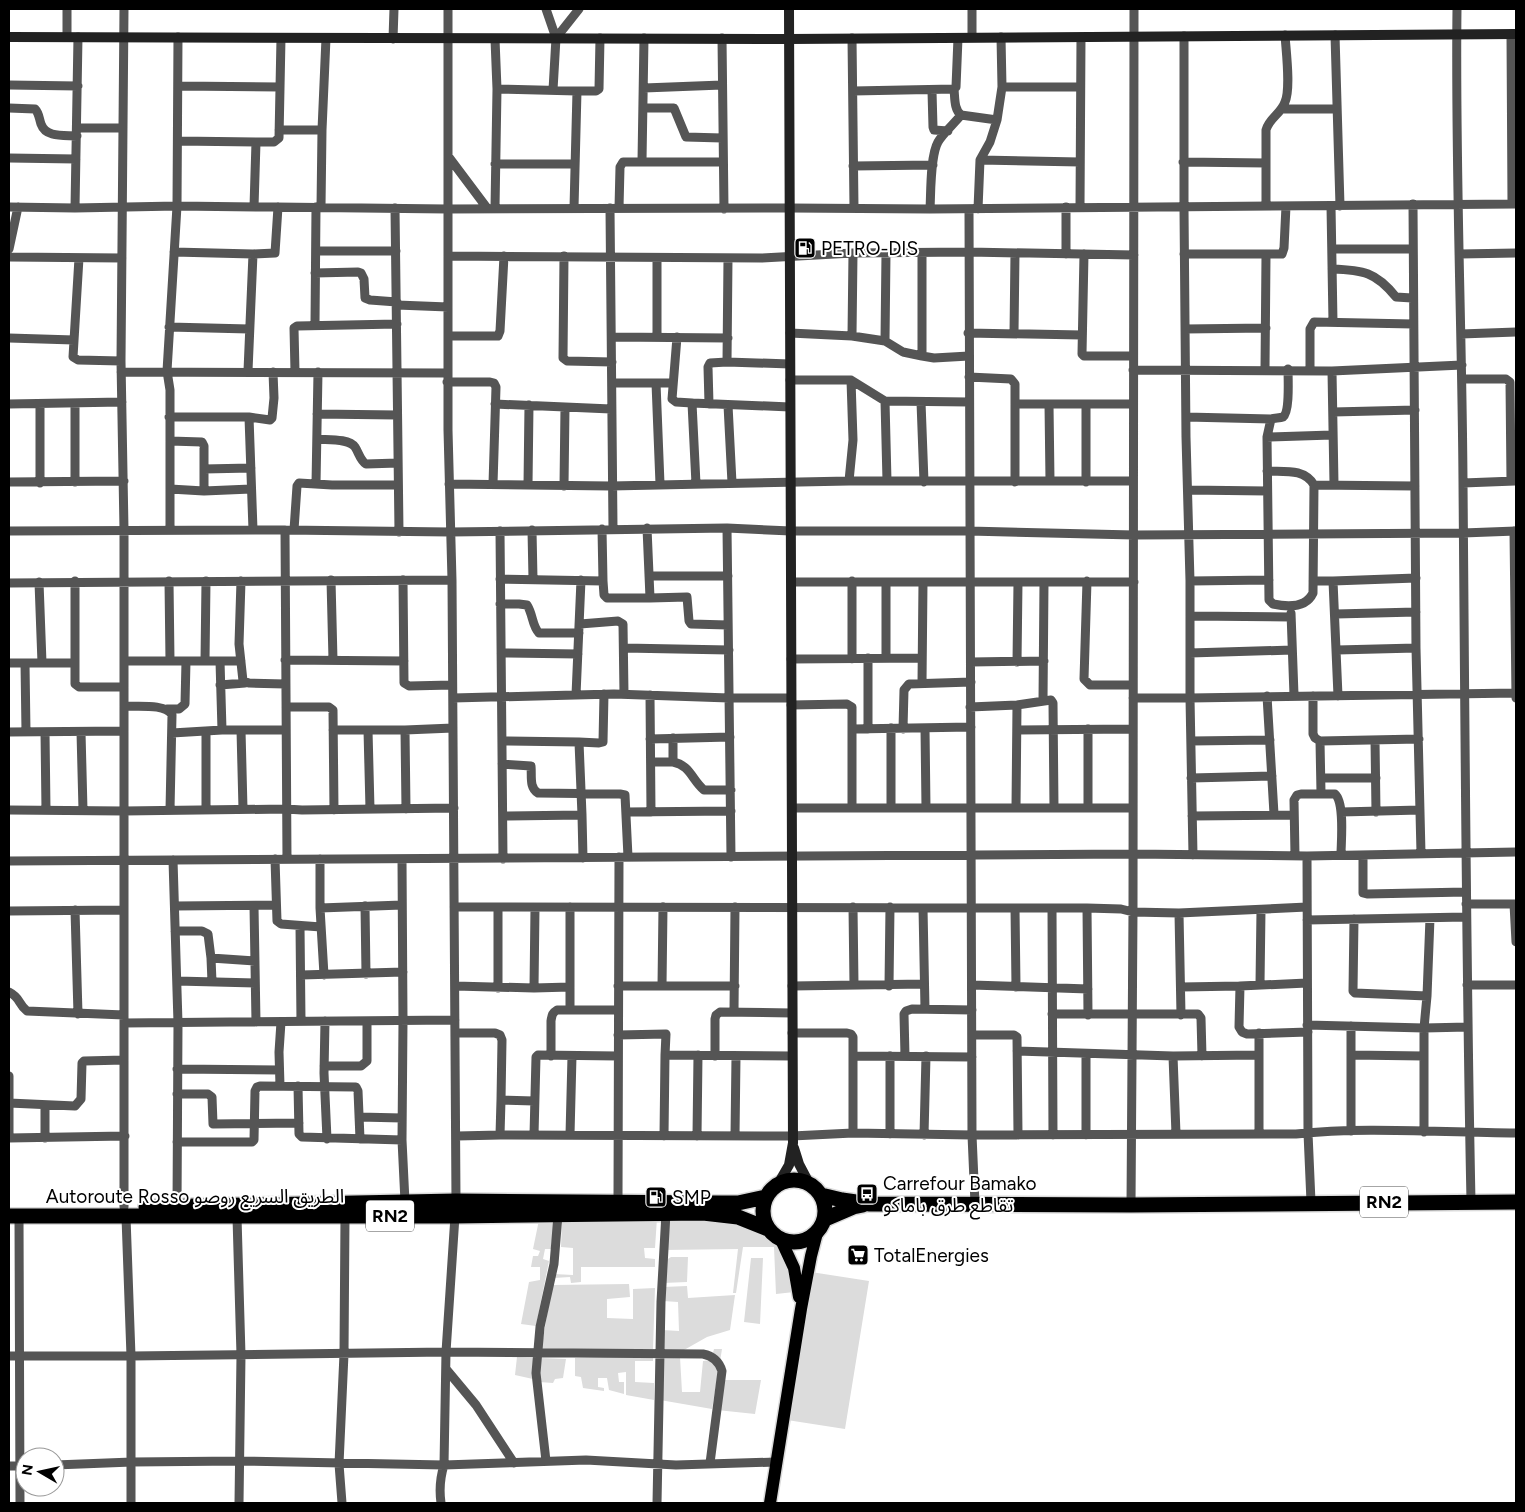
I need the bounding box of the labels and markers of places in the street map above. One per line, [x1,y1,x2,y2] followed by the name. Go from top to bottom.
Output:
[793,236,817,260] fuel station icon: PETRO-DIS
[821,237,918,260] place label: PETRO-DIS
[883,1172,1036,1220] place label: Carrefour Bamako تقاطع طرق باماكو
[855,1182,879,1206] bus stop icon: Carrefour Bamako تقاطع طرق باماكو
[644,1185,668,1209] fuel station icon: SMP
[672,1186,711,1209] place label: SMP
[846,1243,870,1267] supermarket icon: TotalEnergies
[874,1244,989,1267] place label: TotalEnergies

